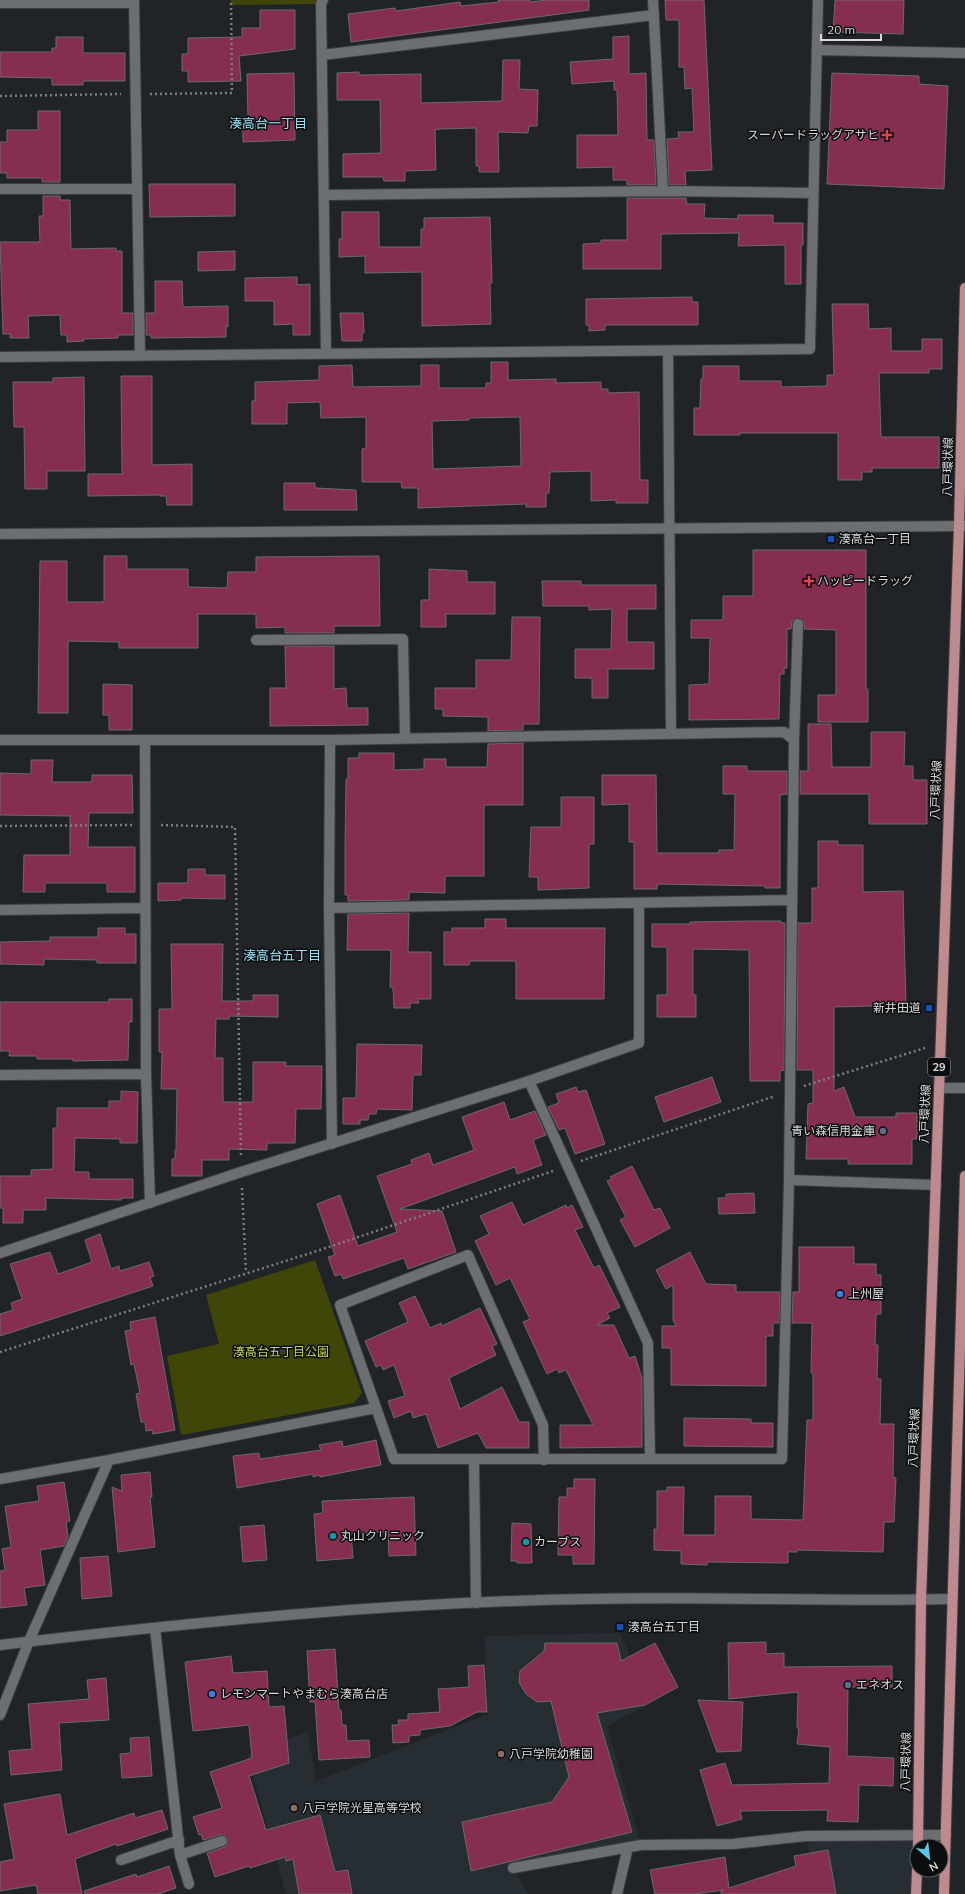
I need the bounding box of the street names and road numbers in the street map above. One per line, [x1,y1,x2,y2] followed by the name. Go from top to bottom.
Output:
[939,437,956,497] street label: 八戸環状線
[927,760,944,820] street label: 八戸環状線
[928,1058,950,1076] road number: 29
[916,1084,933,1144] street label: 八戸環状線
[905,1408,922,1468] street label: 八戸環状線
[897,1732,914,1792] street label: 八戸環状線

